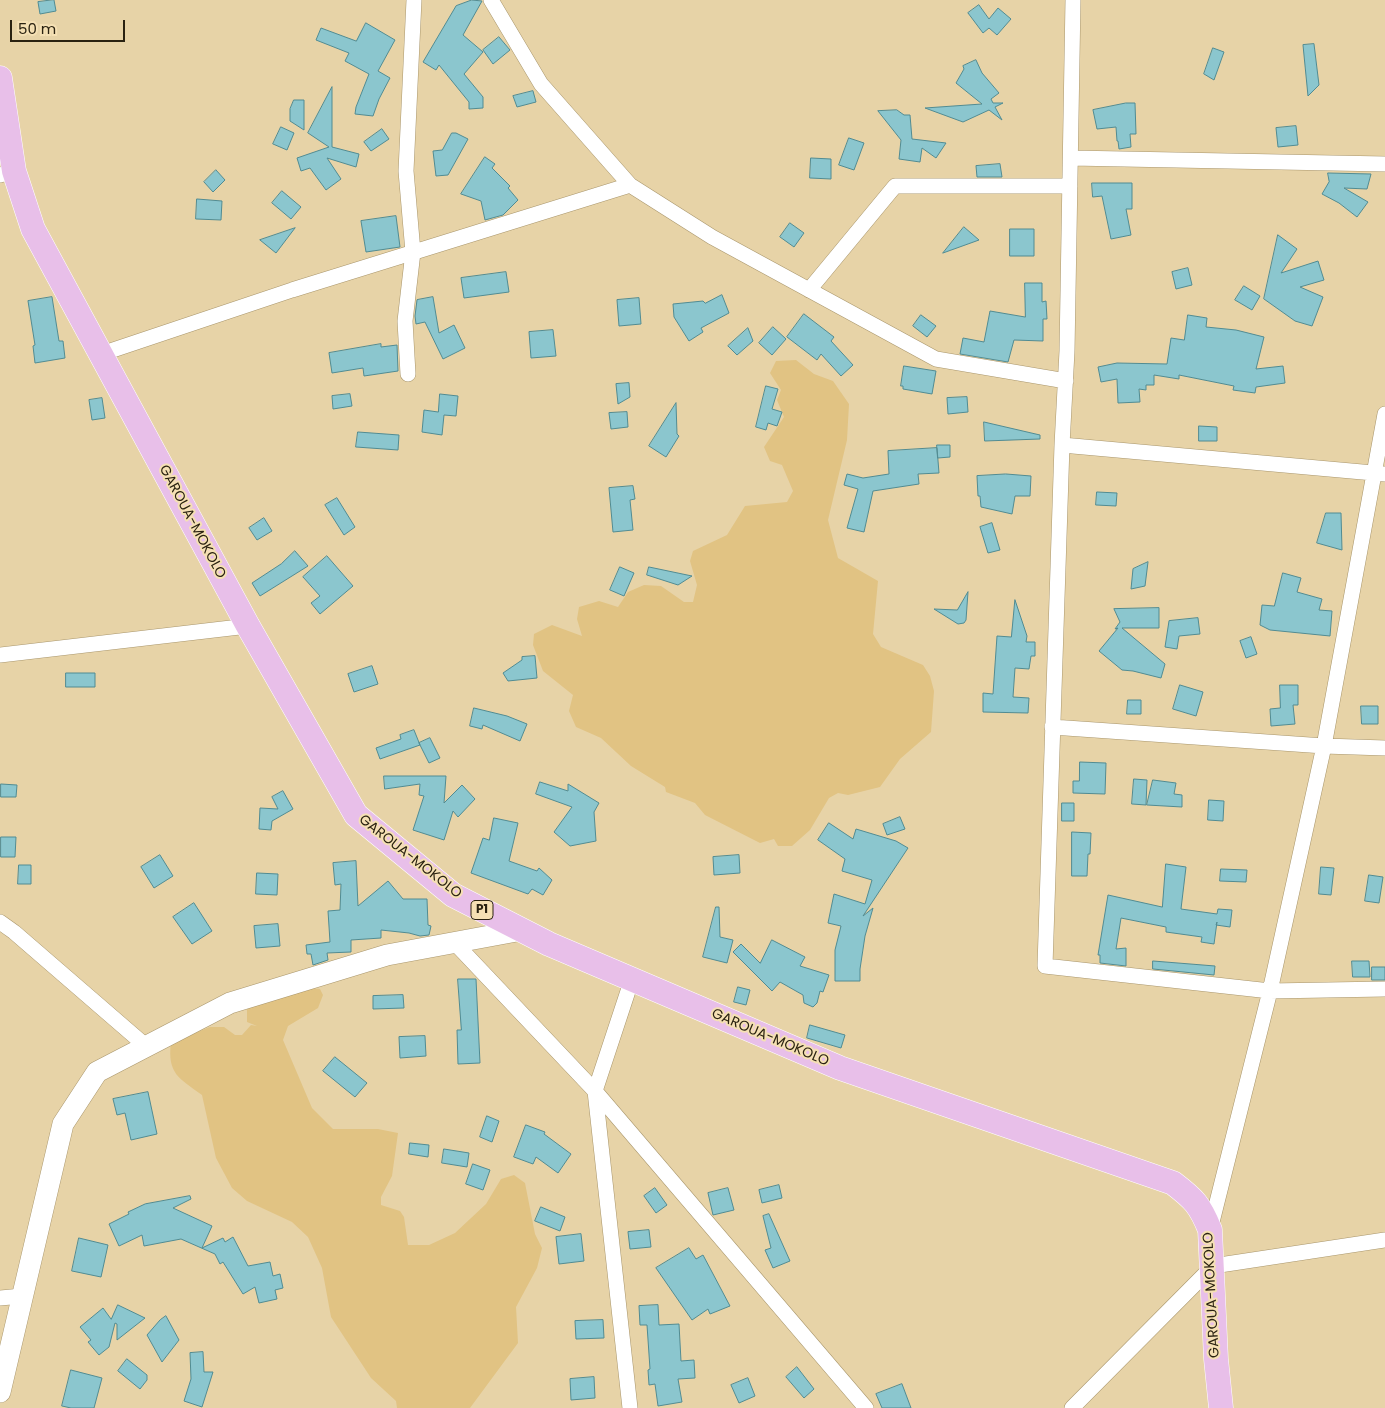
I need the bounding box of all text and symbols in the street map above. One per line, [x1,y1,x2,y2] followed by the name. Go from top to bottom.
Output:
[12,10,128,42] scale bar
[18,18,56,39] text: 50 m
[155,462,229,582] street label: GAROUA-MOKOLO
[355,812,465,902] street label: GAROUA-MOKOLO
[471,900,493,920] road number: P1
[709,1006,831,1070] street label: GAROUA-MOKOLO
[1200,1232,1224,1358] street label: GAROUA-MOKOLO

